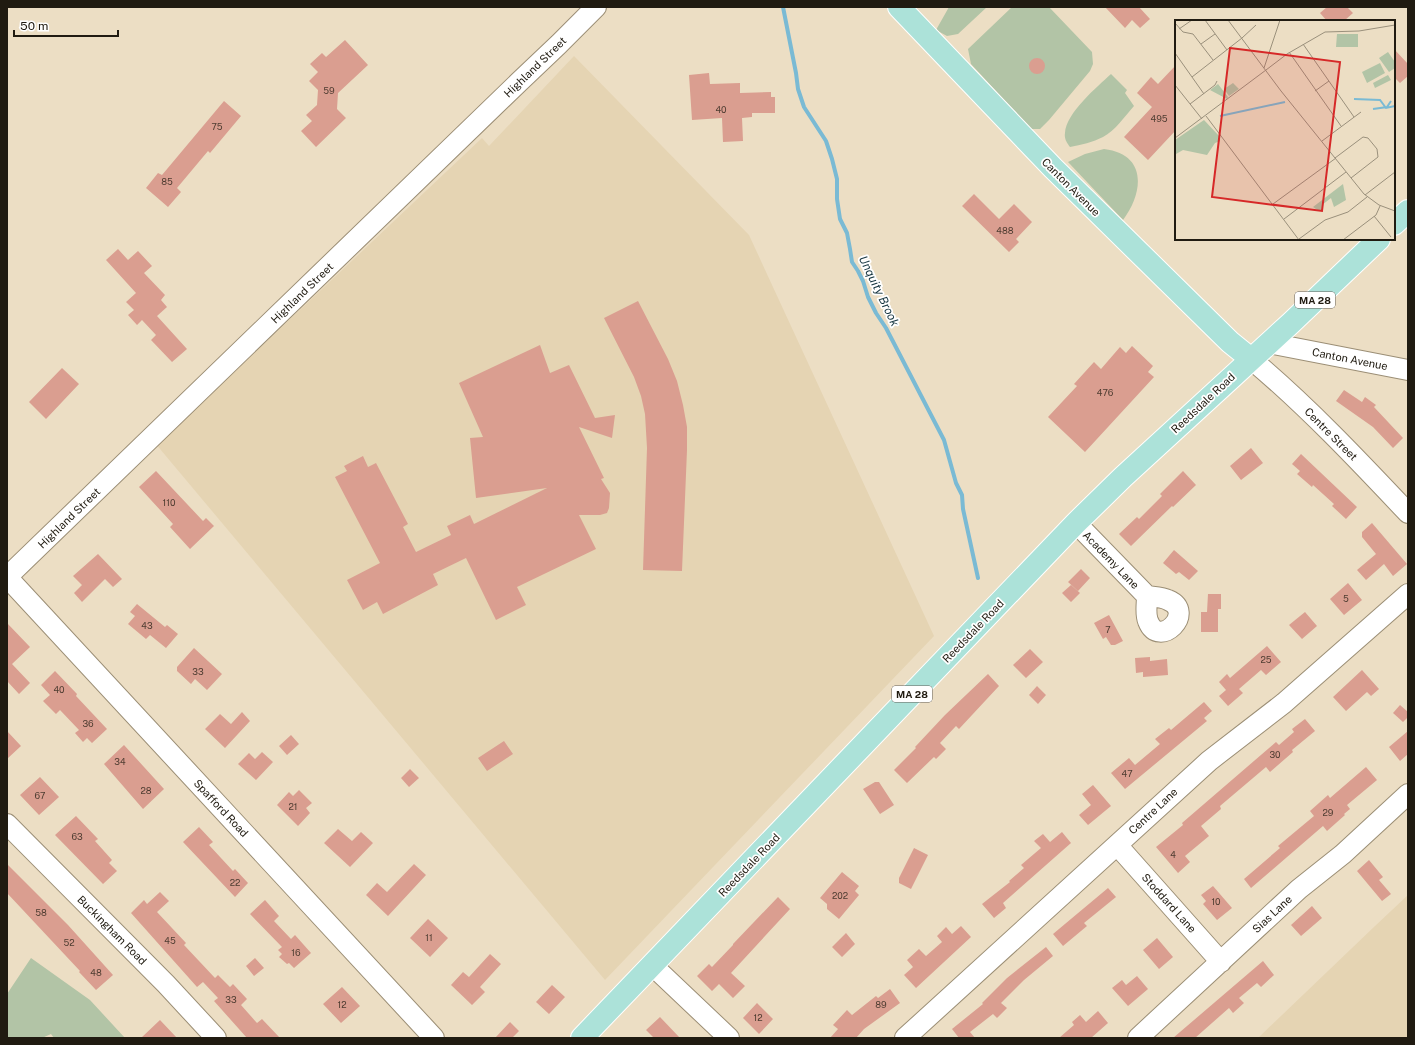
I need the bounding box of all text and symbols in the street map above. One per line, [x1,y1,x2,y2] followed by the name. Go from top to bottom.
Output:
[14,12,118,38] scale bar
[20,19,48,33] text: 50 m
[1175,20,1395,240] inset map
[502,34,568,100] street label: Highland Street
[323,85,335,96] house number: 59
[715,104,727,115] house number: 40
[1150,113,1168,124] house number: 495
[211,121,223,132] house number: 75
[1040,156,1102,218] street label: Canton Avenue
[161,176,173,187] house number: 85
[996,225,1014,236] house number: 488
[856,253,902,329] water label: Unquity Brook
[269,260,335,326] street label: Highland Street
[1295,292,1335,308] road number: MA 28
[1311,346,1389,372] street label: Canton Avenue
[1169,371,1237,435] street label: Reedsdale Road
[1097,387,1114,398] house number: 476
[1302,405,1360,463] street label: Centre Street
[36,485,102,551] street label: Highland Street
[163,497,176,508] house number: 110
[1081,529,1141,591] street label: Academy Lane
[1343,593,1349,604] house number: 5
[940,597,1006,665] street label: Reedsdale Road
[141,620,153,631] house number: 43
[1105,624,1111,635] house number: 7
[1260,654,1272,665] house number: 25
[192,666,204,677] house number: 33
[53,684,65,695] house number: 40
[892,686,932,702] road number: MA 28
[82,718,94,729] house number: 36
[1269,749,1281,760] house number: 30
[114,756,126,767] house number: 34
[1121,768,1133,779] house number: 47
[191,777,251,839] street label: Spafford Road
[140,785,152,796] house number: 28
[1126,785,1180,837] street label: Centre Lane
[35,790,45,801] house number: 67
[288,801,298,812] house number: 21
[1323,807,1334,818] house number: 29
[71,831,83,842] house number: 63
[716,831,782,899] street label: Reedsdale Road
[1170,849,1176,860] house number: 4
[1139,871,1199,935] street label: Stoddard Lane
[230,877,240,888] house number: 22
[832,890,848,901] house number: 202
[75,893,149,967] street label: Buckingham Road
[1250,893,1294,935] street label: Sias Lane
[1211,896,1221,907] house number: 10
[35,907,47,918] house number: 58
[425,932,433,943] house number: 11
[164,935,176,946] house number: 45
[63,937,75,948] house number: 52
[291,947,301,958] house number: 16
[90,967,102,978] house number: 48
[225,994,237,1005] house number: 33
[337,999,347,1010] house number: 12
[875,999,887,1010] house number: 89
[753,1012,763,1023] house number: 12

